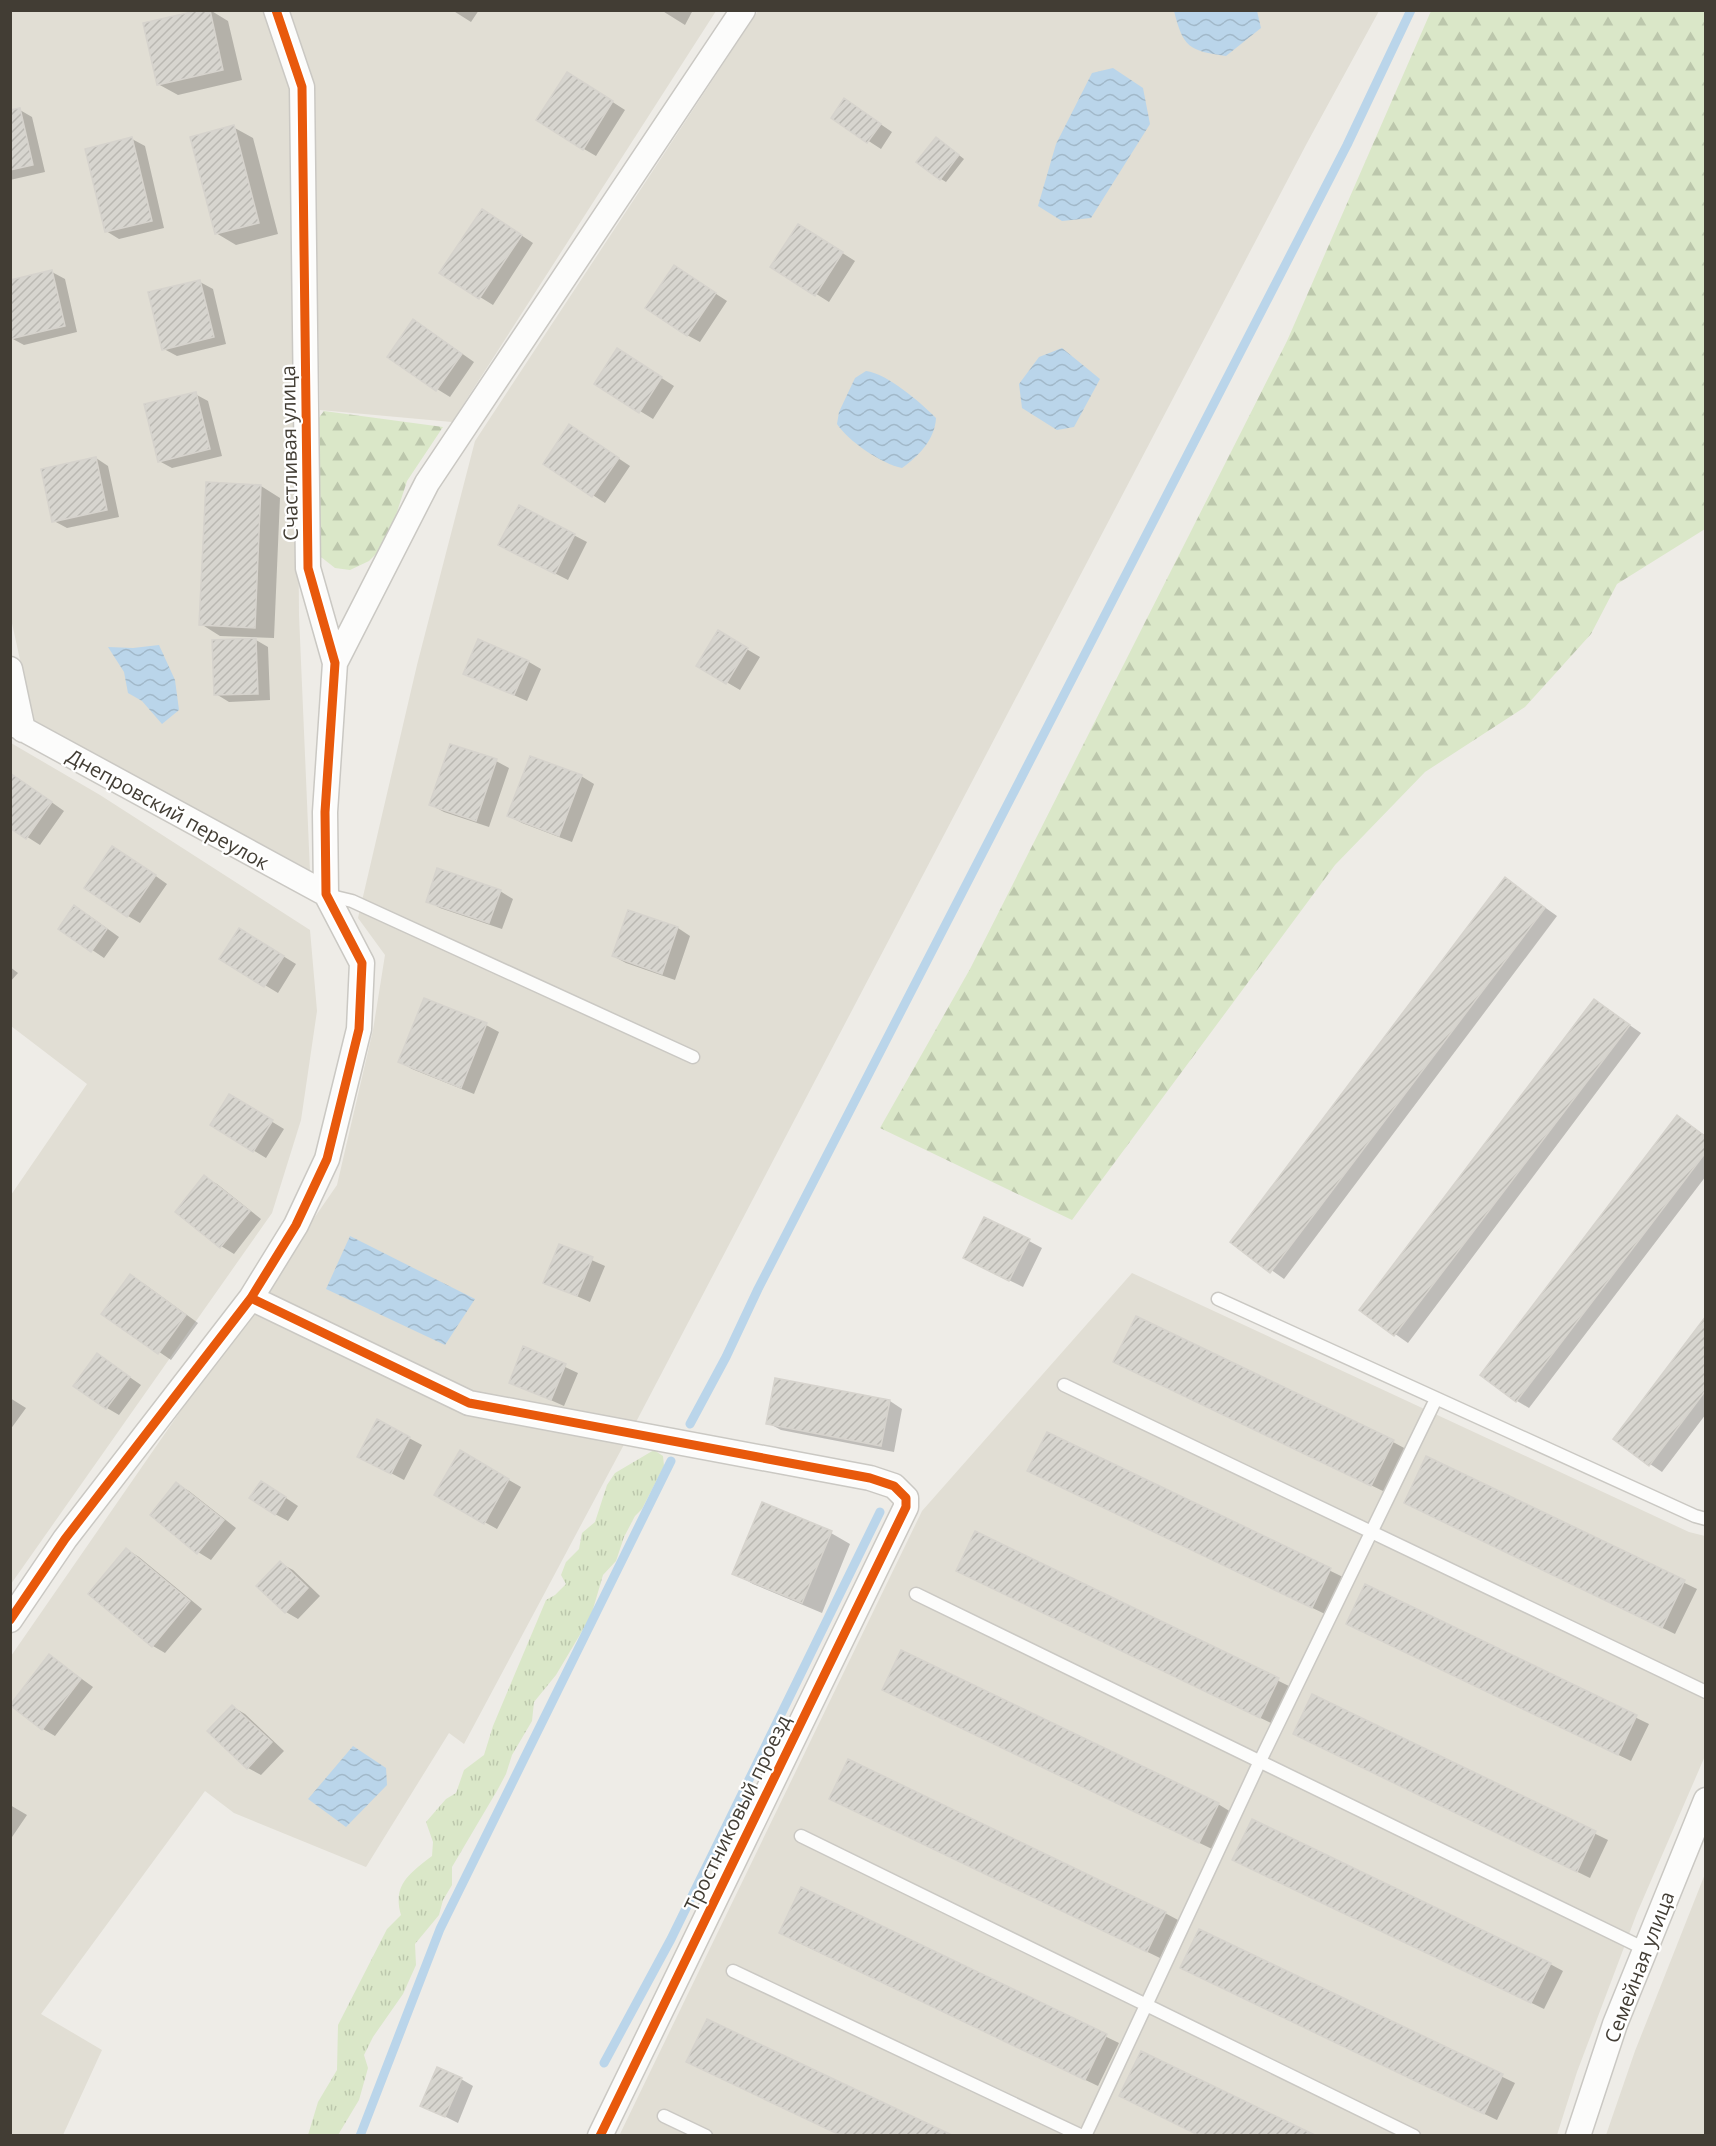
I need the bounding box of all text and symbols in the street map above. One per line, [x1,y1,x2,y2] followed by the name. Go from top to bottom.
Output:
[274,365,304,541] street label: Счастливая улица
[62,742,274,876] street label: Днепровский переулок
[678,1710,797,1916] street label: Тростниковый проезд
[1598,1887,1680,2047] street label: Семейная улица

